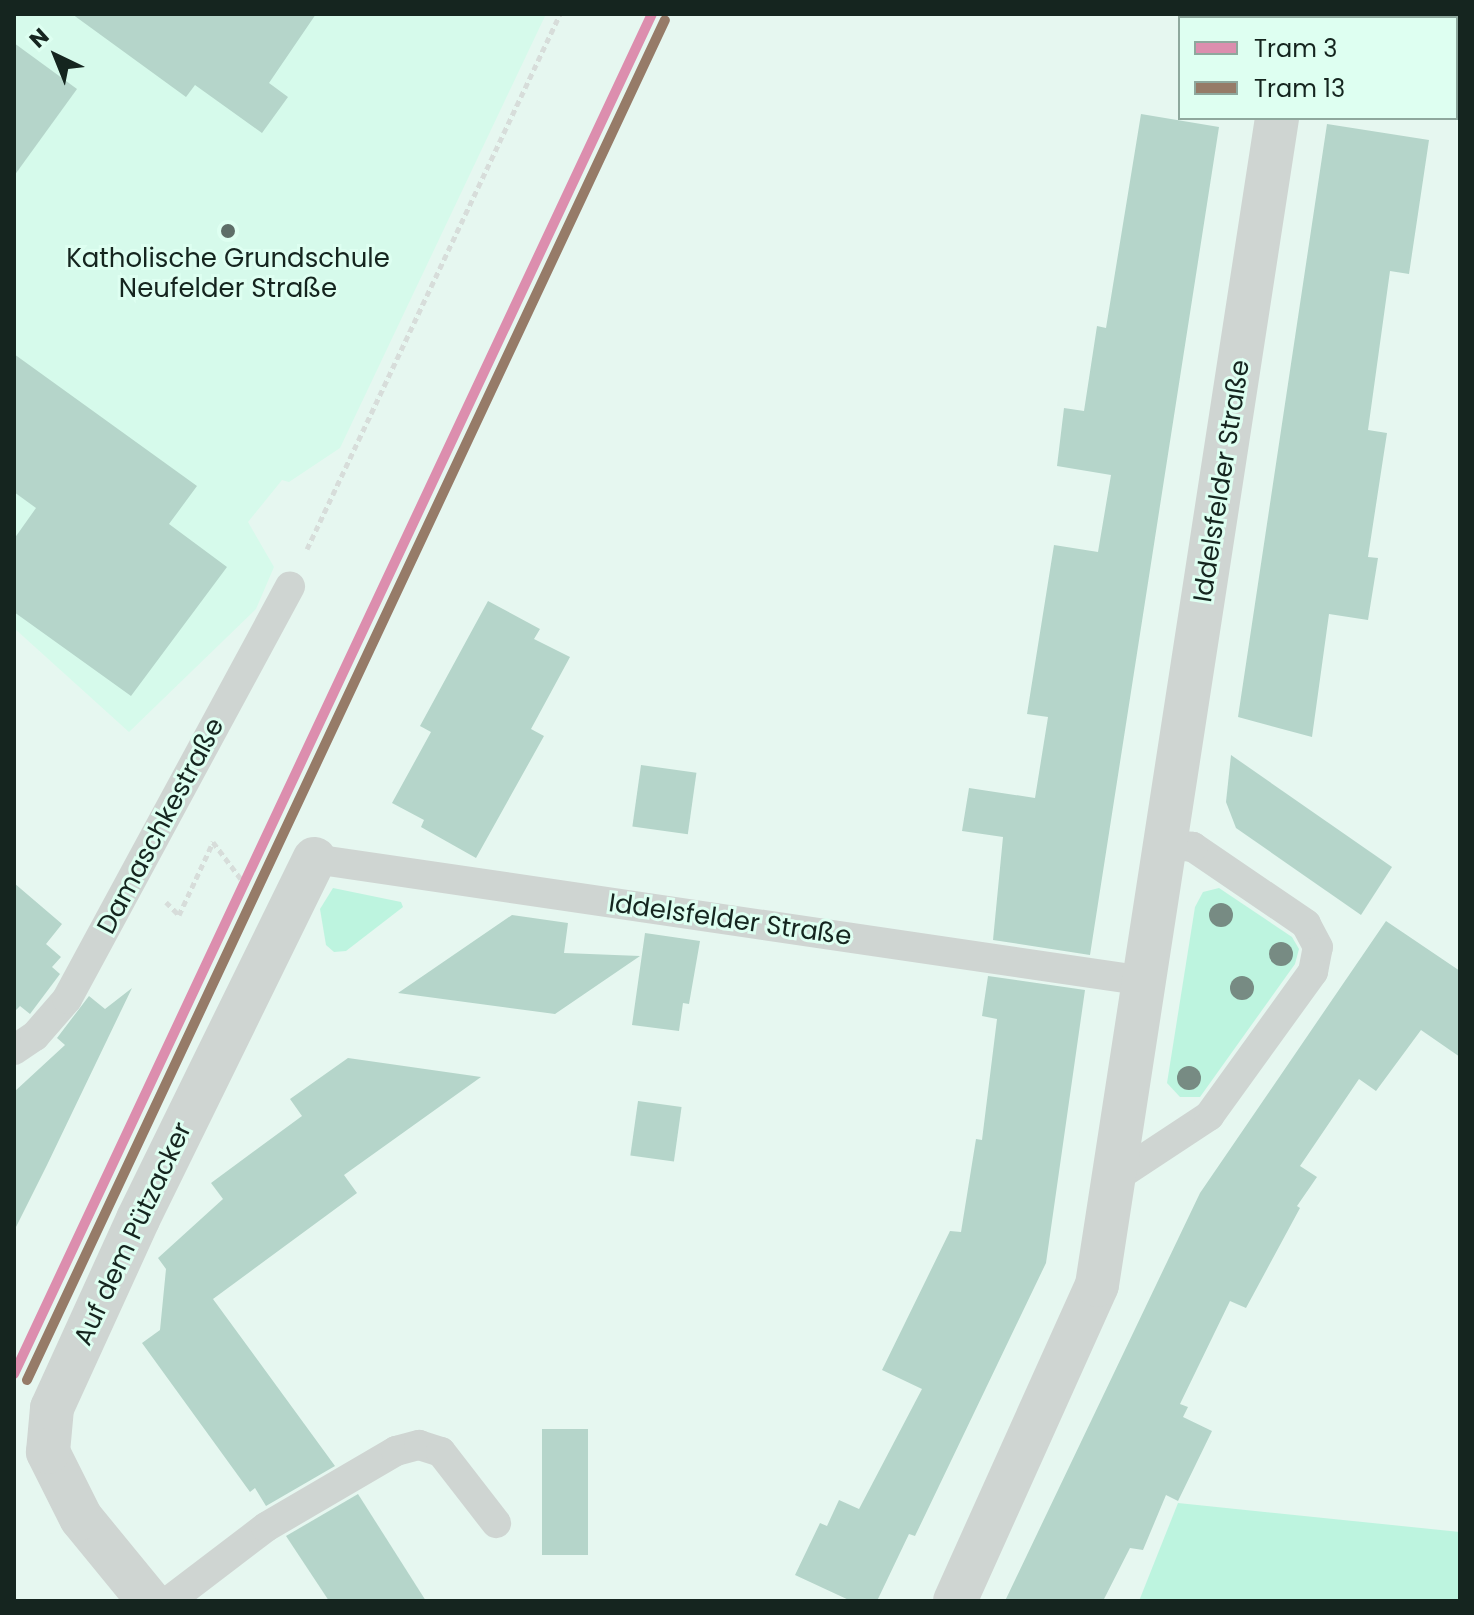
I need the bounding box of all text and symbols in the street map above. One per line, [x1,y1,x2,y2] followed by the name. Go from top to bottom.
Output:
[16,16,96,96] north arrow
[1178,16,1458,120] legend
[23,21,56,55] text: N
[1254,32,1337,65] text: Tram 3
[1254,72,1345,105] text: Tram 13
[219,222,237,240] marker: Katholische Grundschule Neufelder Straße
[66,243,390,304] place label: Katholische Grundschule Neufelder Straße
[1187,358,1257,604] street label: Iddelsfelder Straße
[91,713,231,939] street label: Damaschkestraße
[607,888,853,952] street label: Iddelsfelder Straße
[68,1117,198,1351] street label: Auf dem Pützacker

